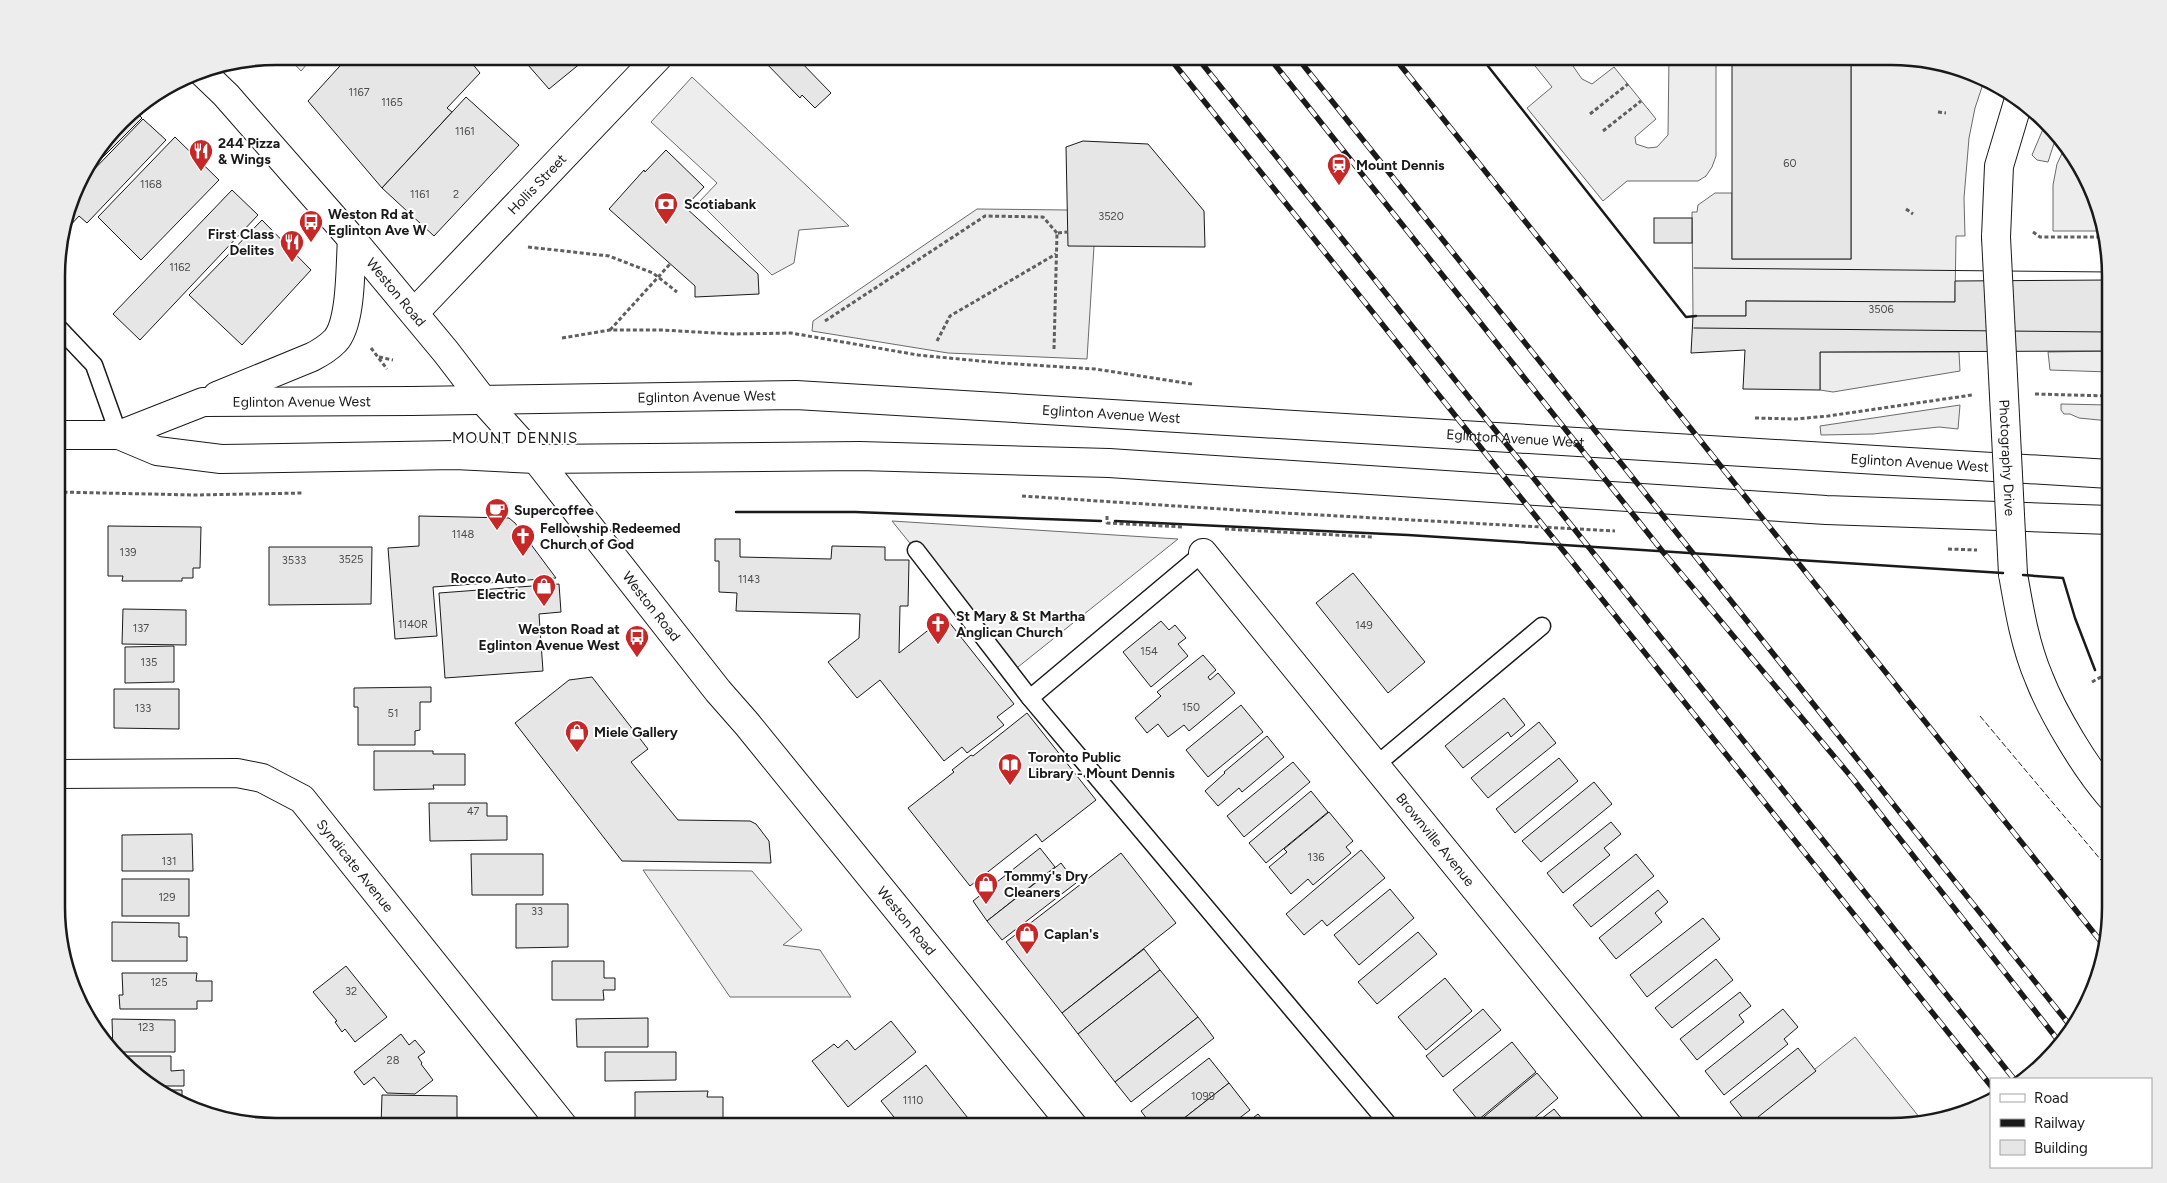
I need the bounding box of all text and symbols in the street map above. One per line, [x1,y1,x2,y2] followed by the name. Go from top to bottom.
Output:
[348,86,370,99] house number: 1167
[381,96,403,109] house number: 1165
[455,125,475,138] house number: 1161
[218,135,280,168] place label: 244 Pizza & Wings
[188,138,214,172] restaurant icon: 244 Pizza & Wings
[504,151,570,218] street label: Hollis Street
[1326,152,1352,186] station icon: Mount Dennis
[1356,157,1445,174] place label: Mount Dennis
[1783,157,1797,170] house number: 60
[140,178,162,191] house number: 1168
[410,188,430,201] house number: 1161
[453,188,459,201] house number: 2
[653,191,679,225] bank icon: Scotiabank
[684,196,757,213] place label: Scotiabank
[328,206,427,239] place label: Weston Rd at Eglinton Ave W
[298,209,324,243] bus stop icon: Weston Rd at Eglinton Ave W
[1098,210,1124,223] house number: 3520
[208,226,274,259] place label: First Class Delites
[279,229,305,263] restaurant icon: First Class Delites
[362,255,429,330] street label: Weston Road
[169,261,191,274] house number: 1162
[1868,303,1894,316] house number: 3506
[637,387,776,406] street label: Eglinton Avenue West
[232,393,371,411] street label: Eglinton Avenue West
[1995,399,2018,517] street label: Photography Drive
[1041,402,1181,427] street label: Eglinton Avenue West
[1446,426,1585,451] street label: Eglinton Avenue West
[452,429,578,447] district label: MOUNT DENNIS
[1850,450,1989,476] street label: Eglinton Avenue West
[484,497,510,531] cafe icon: Supercoffee
[514,502,594,519] place label: Supercoffee
[540,520,681,553] place label: Fellowship Redeemed Church of God
[510,523,536,557] church icon: Fellowship Redeemed Church of God
[452,528,475,541] house number: 1148
[120,546,136,559] house number: 139
[339,553,363,566] house number: 3525
[282,554,306,567] house number: 3533
[618,568,684,645] street label: Weston Road
[450,570,526,603] place label: Rocco Auto Electric
[531,573,557,607] shop icon: Rocco Auto Electric
[738,573,760,586] house number: 1143
[956,608,1085,641] place label: St Mary & St Martha Anglican Church
[925,611,951,645] church icon: St Mary & St Martha Anglican Church
[398,618,428,631] house number: 1140R
[1355,619,1373,632] house number: 149
[479,621,620,654] place label: Weston Road at Eglinton Avenue West
[133,622,149,635] house number: 137
[624,624,650,658] bus stop icon: Weston Road at Eglinton Avenue West
[1140,645,1158,658] house number: 154
[141,656,157,669] house number: 135
[1182,701,1200,714] house number: 150
[135,702,151,715] house number: 133
[388,707,398,720] house number: 51
[564,719,590,753] shop icon: Miele Gallery
[594,724,679,741] place label: Miele Gallery
[1028,749,1175,782] place label: Toronto Public Library - Mount Dennis
[997,752,1023,786] library icon: Toronto Public Library - Mount Dennis
[1392,790,1478,890] street label: Brownville Avenue
[467,805,479,818] house number: 47
[313,816,397,916] street label: Syndicate Avenue
[1308,851,1324,864] house number: 136
[161,855,177,868] house number: 131
[1004,868,1089,901] place label: Tommy's Dry Cleaners
[973,871,999,905] shop icon: Tommy's Dry Cleaners
[873,883,939,959] street label: Weston Road
[159,891,175,904] house number: 129
[531,905,543,918] house number: 33
[1014,921,1040,955] shop icon: Caplan's
[1044,926,1099,943] place label: Caplan's
[150,976,168,989] house number: 125
[345,985,357,998] house number: 32
[138,1021,154,1034] house number: 123
[387,1054,400,1067] house number: 28
[1990,1078,2152,1168] legend
[2034,1089,2069,1107] text: Road
[1191,1090,1215,1103] house number: 1099
[903,1094,923,1107] house number: 1110
[2034,1114,2085,1132] text: Railway
[2034,1139,2088,1157] text: Building

